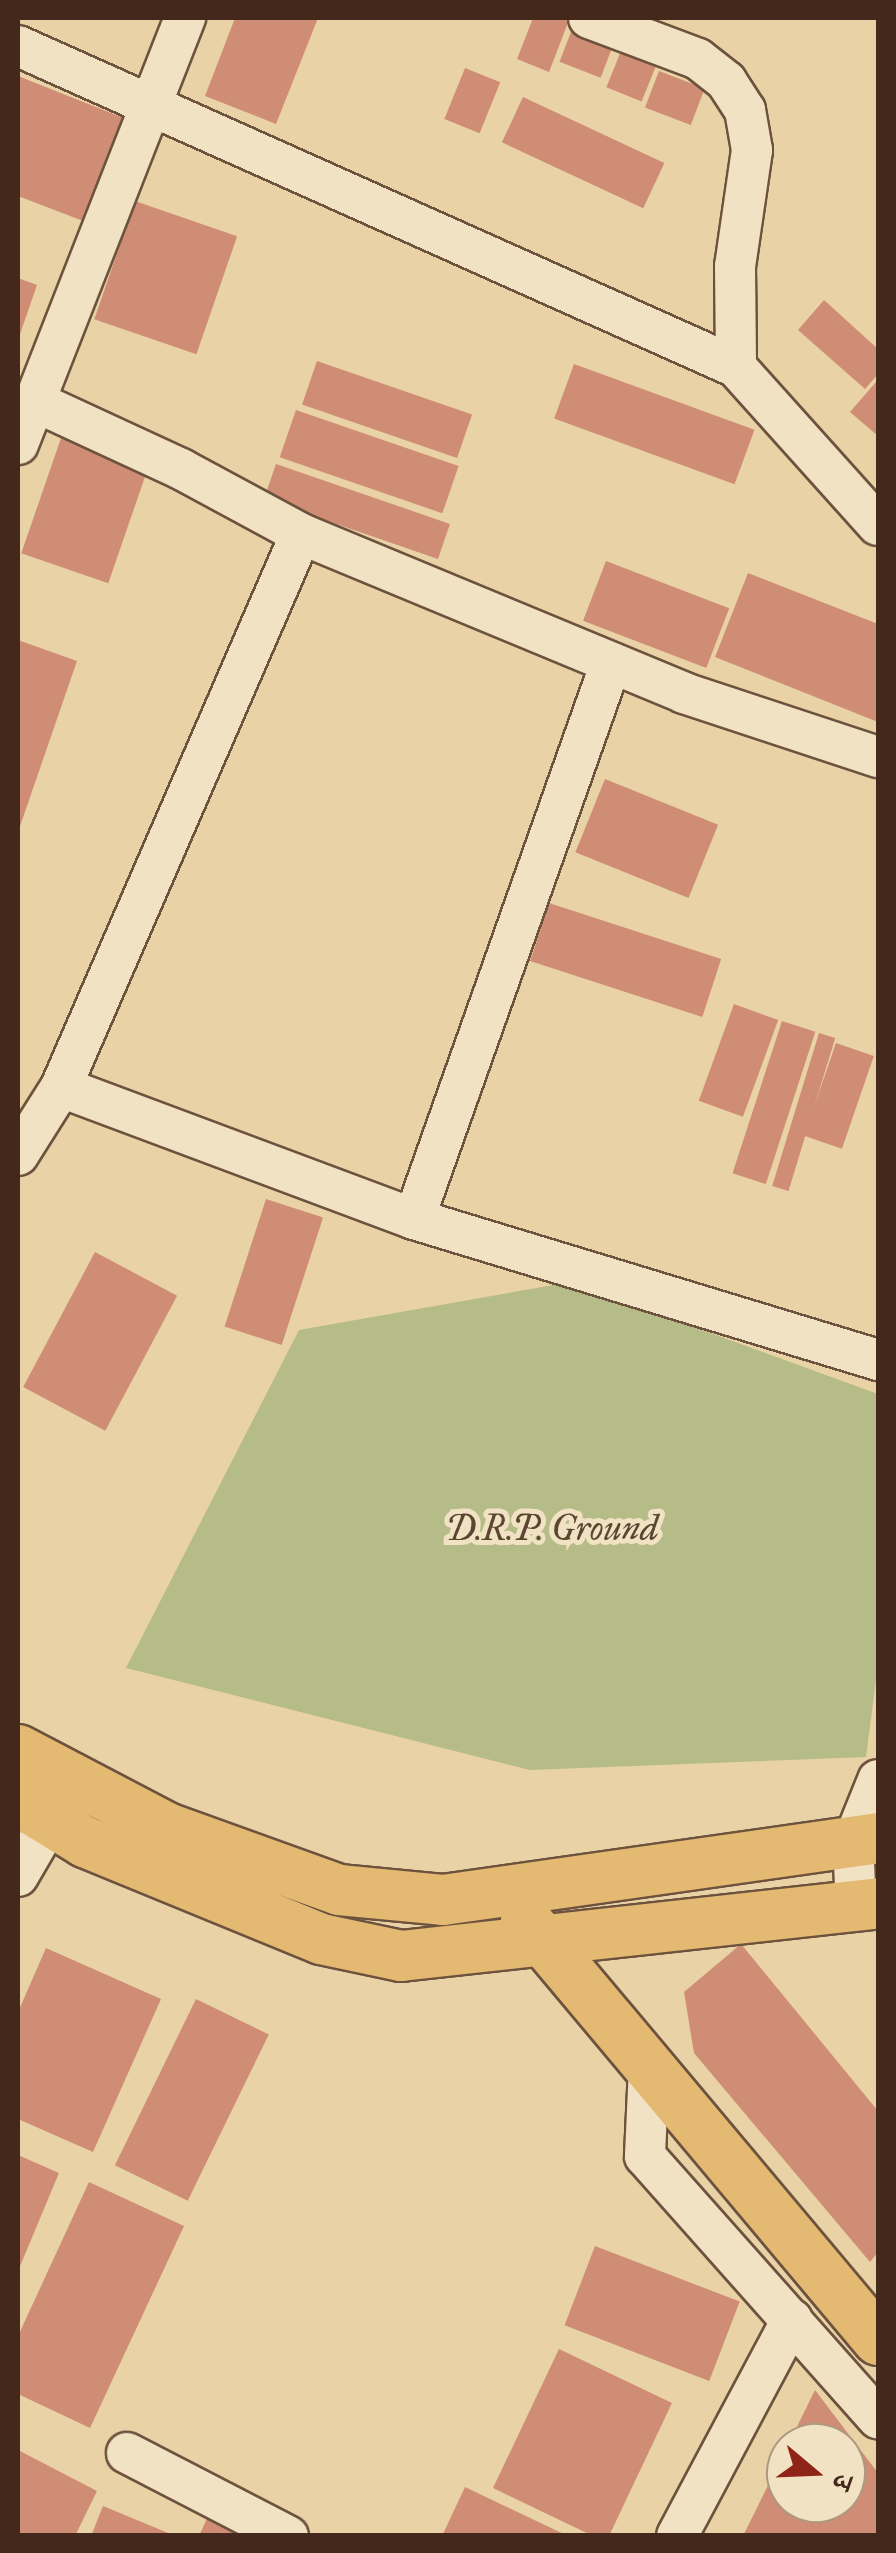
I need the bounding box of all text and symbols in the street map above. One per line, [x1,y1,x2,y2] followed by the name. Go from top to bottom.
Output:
[446,1508,658,1550] park label: D.R.P. Ground
[766,2423,866,2523] north arrow
[824,2470,862,2495] text: उ

